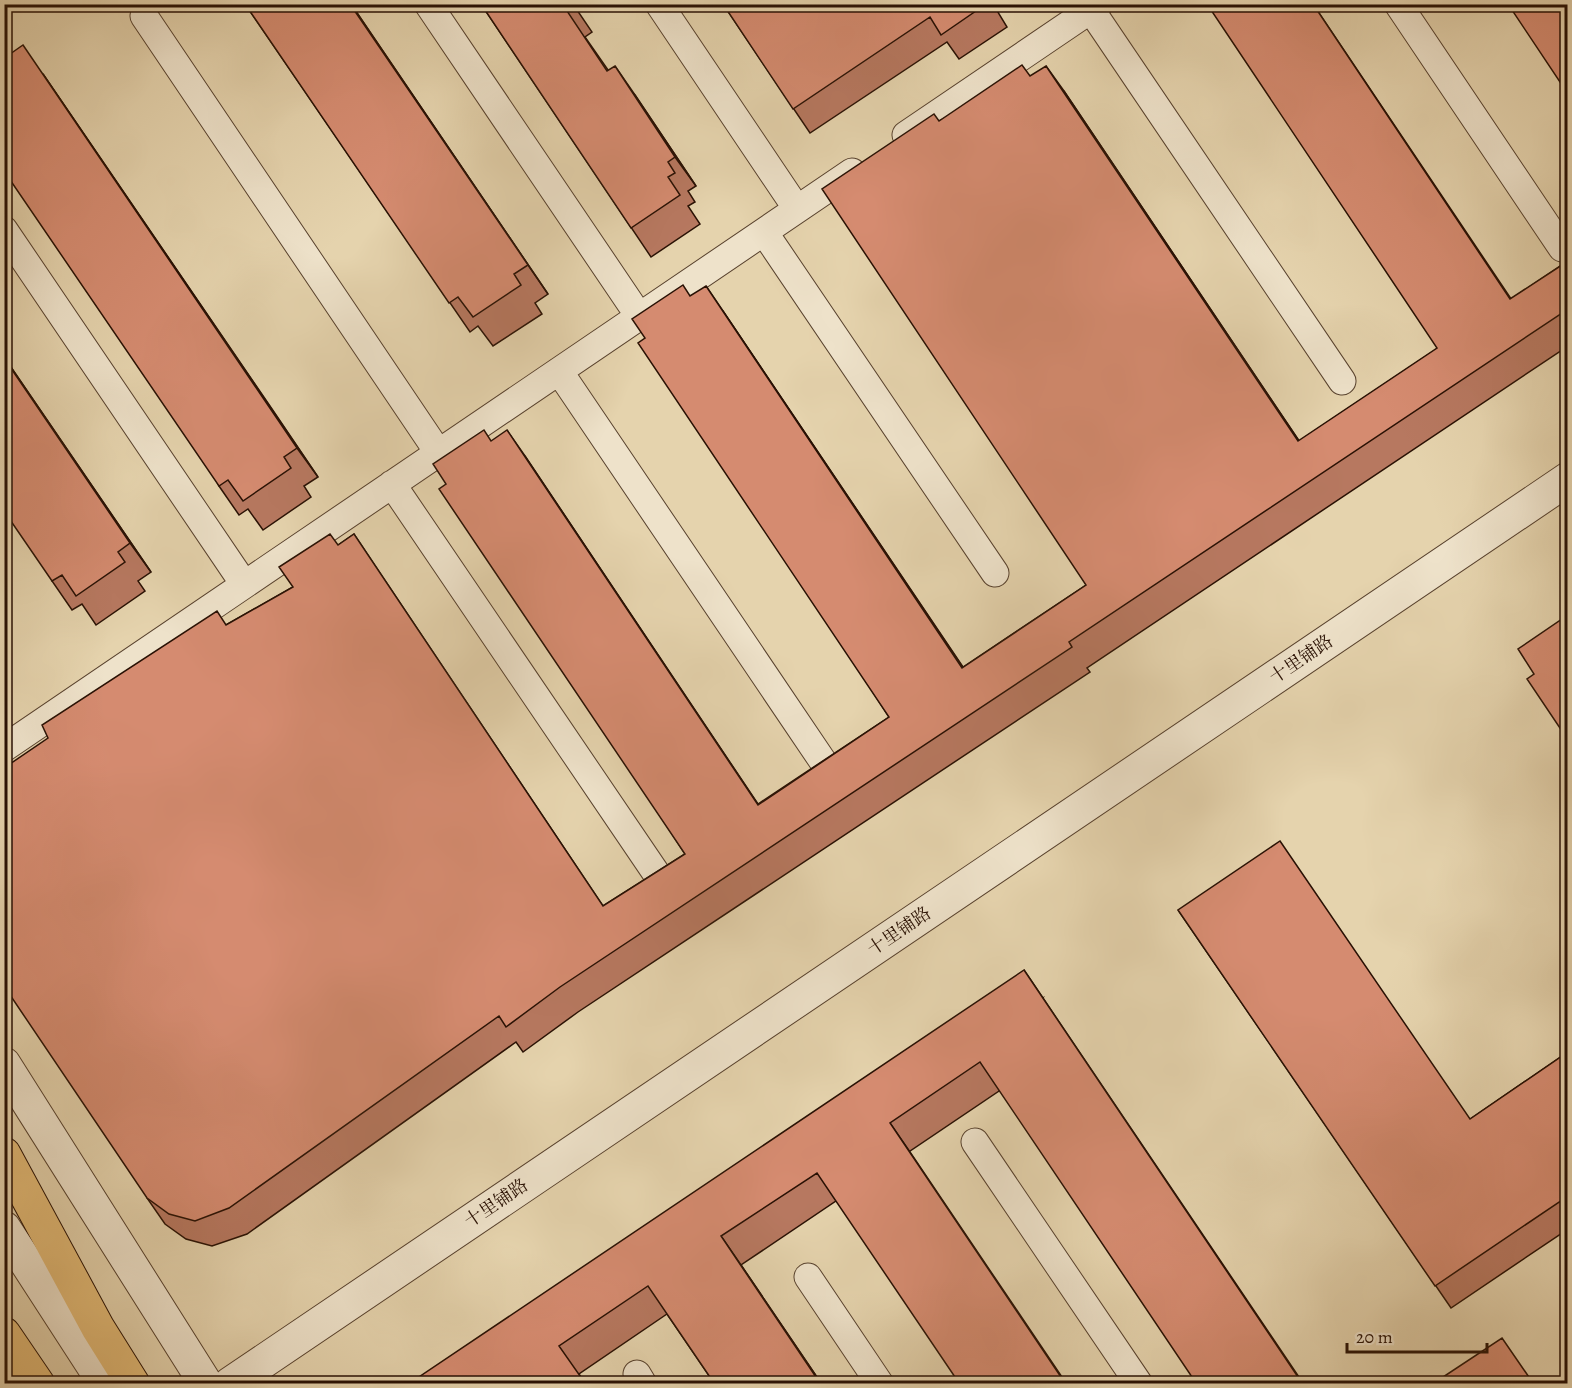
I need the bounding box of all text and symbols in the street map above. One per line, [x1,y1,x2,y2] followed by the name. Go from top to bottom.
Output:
[1264,629,1338,689] street label: 十里铺路
[862,901,936,961] street label: 十里铺路
[459,1173,533,1233] street label: 十里铺路
[1347,1316,1486,1354] scale bar
[1356,1325,1393,1349] text: 20 m

